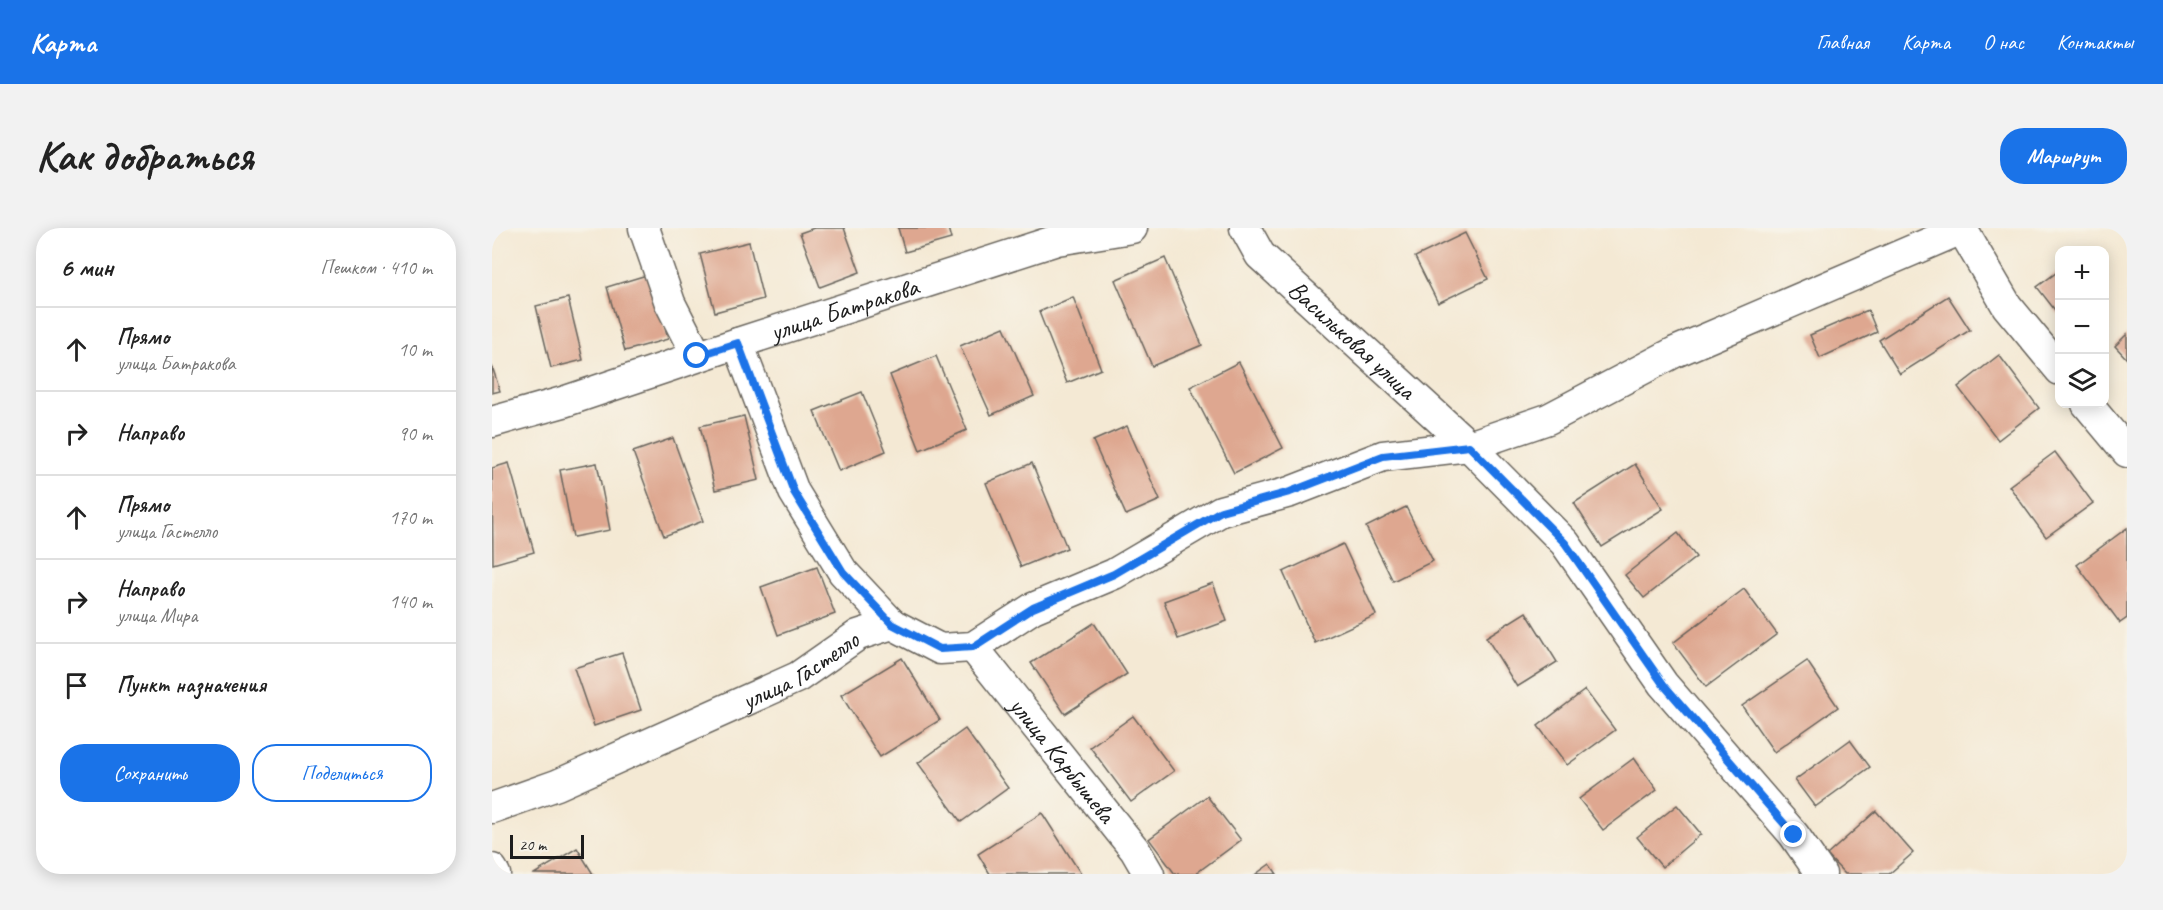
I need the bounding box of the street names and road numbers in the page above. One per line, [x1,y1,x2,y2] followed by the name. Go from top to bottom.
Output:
[764,269,924,349] street label: улица Батракова
[1281,273,1424,407] street label: Васильковая улица
[734,622,866,718] street label: улица Гастелло
[1001,688,1124,831] street label: улица Карбышева

